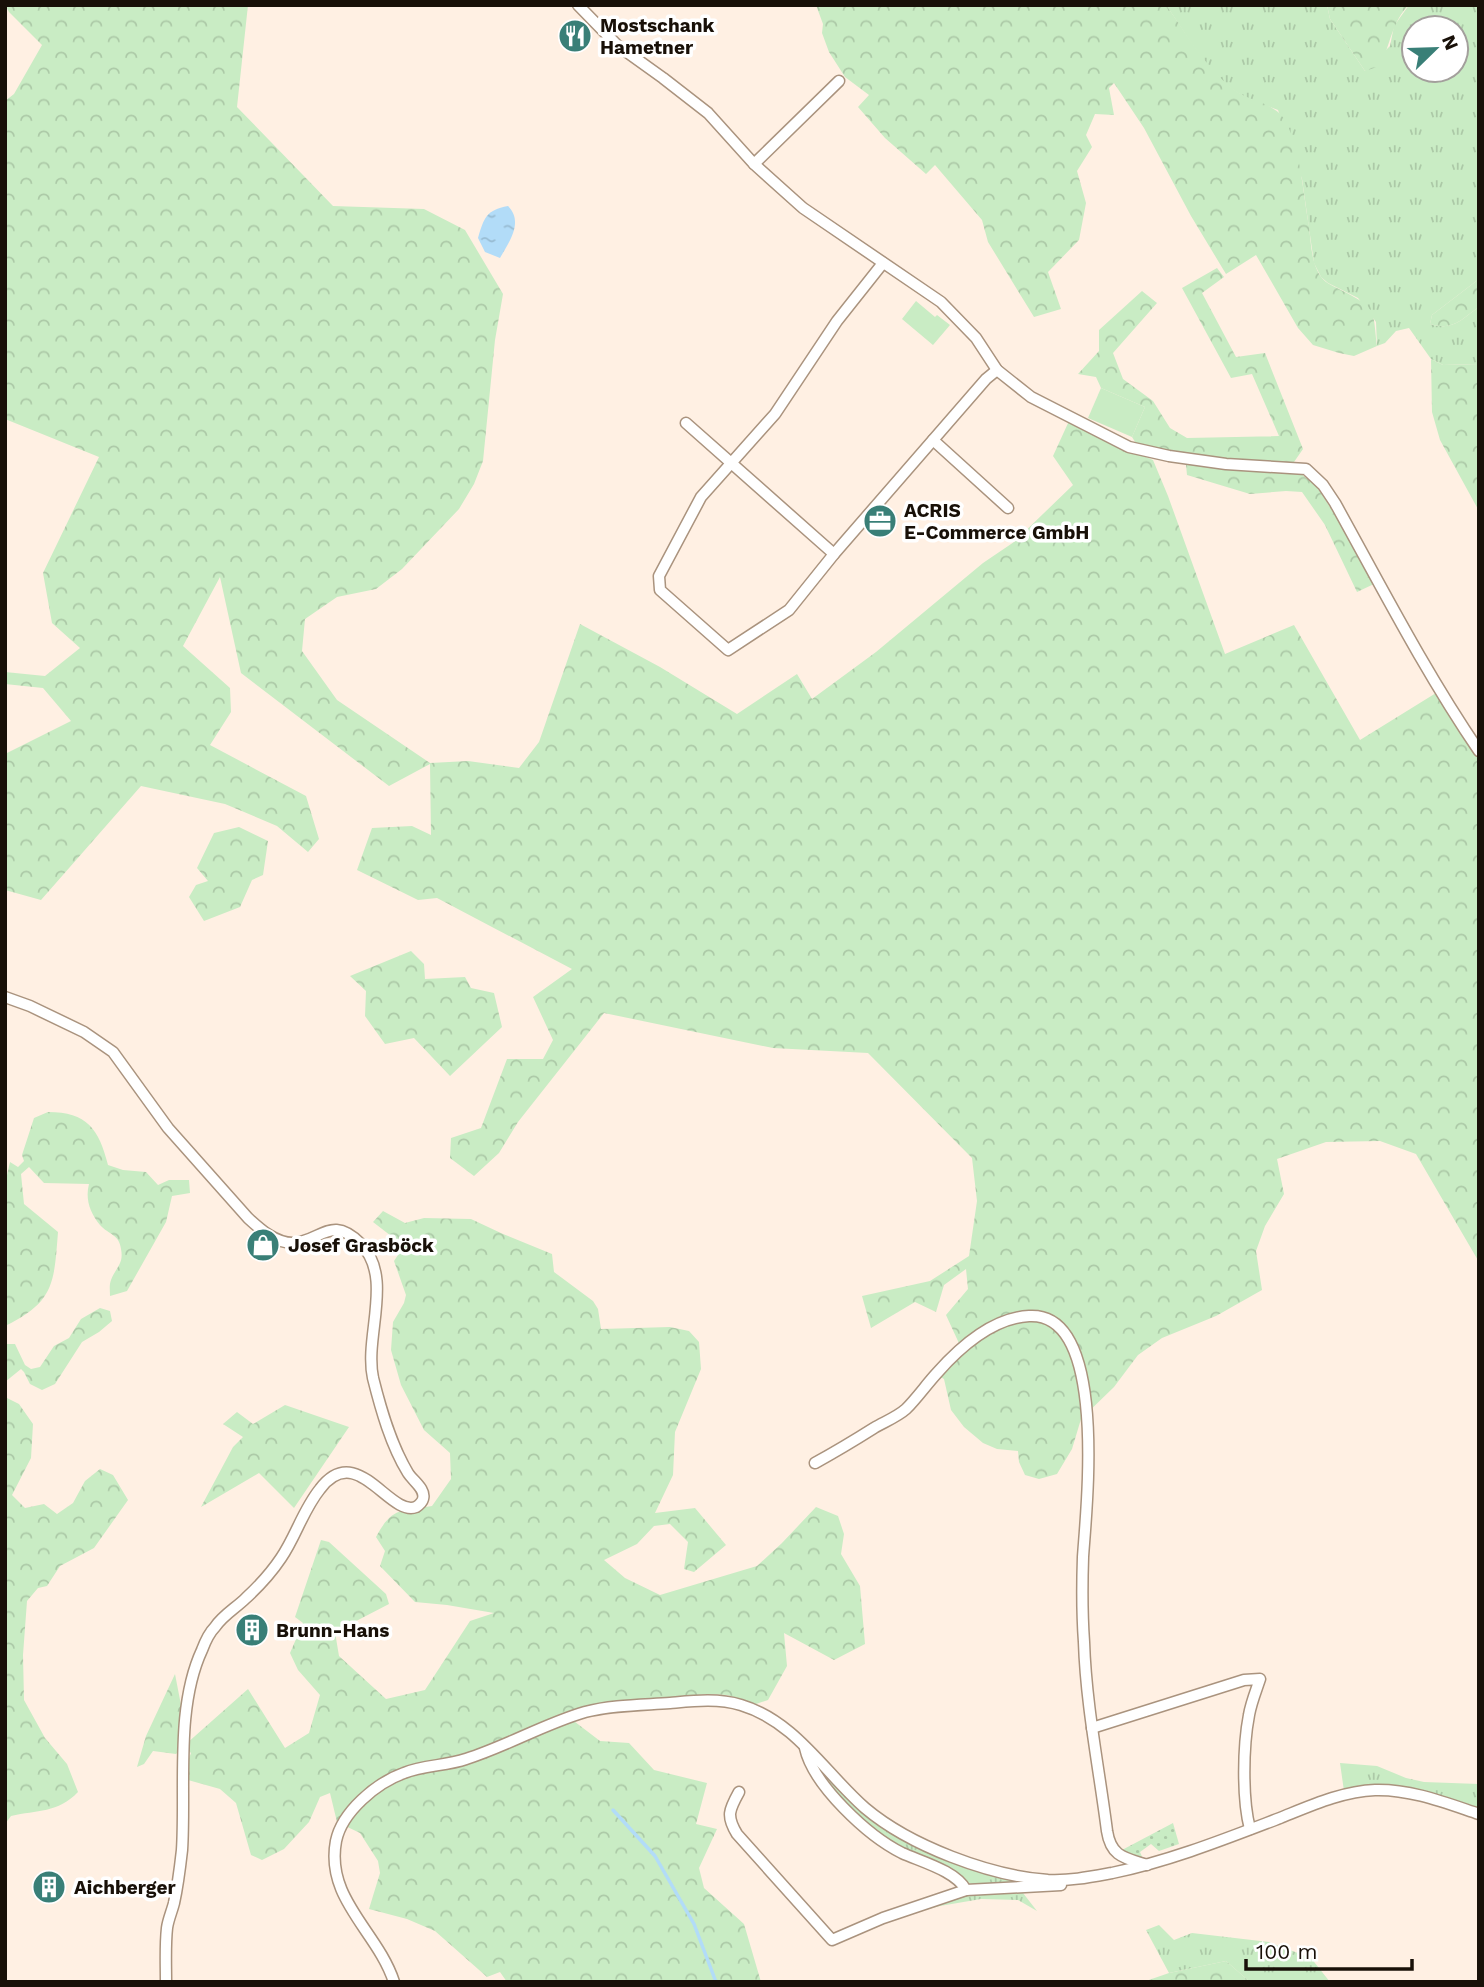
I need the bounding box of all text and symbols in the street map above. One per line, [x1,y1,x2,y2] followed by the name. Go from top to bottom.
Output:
[600,14,714,59] place label: Mostschank Hametner
[1400,14,1470,84] north arrow
[556,17,594,55] restaurant icon: Mostschank Hametner
[1437,32,1464,54] text: N
[904,499,1089,544] place label: ACRIS E-Commerce GmbH
[861,502,899,540] office icon: ACRIS E-Commerce GmbH
[244,1226,282,1264] shop icon: Josef Grasböck
[288,1234,434,1257] place label: Josef Grasböck
[233,1611,271,1649] building icon: Brunn-Hans
[276,1619,389,1642] place label: Brunn-Hans
[30,1868,68,1906] building icon: Aichberger
[74,1876,176,1899] place label: Aichberger
[1246,1927,1412,1971] scale bar
[1256,1939,1318,1964] text: 100 m

